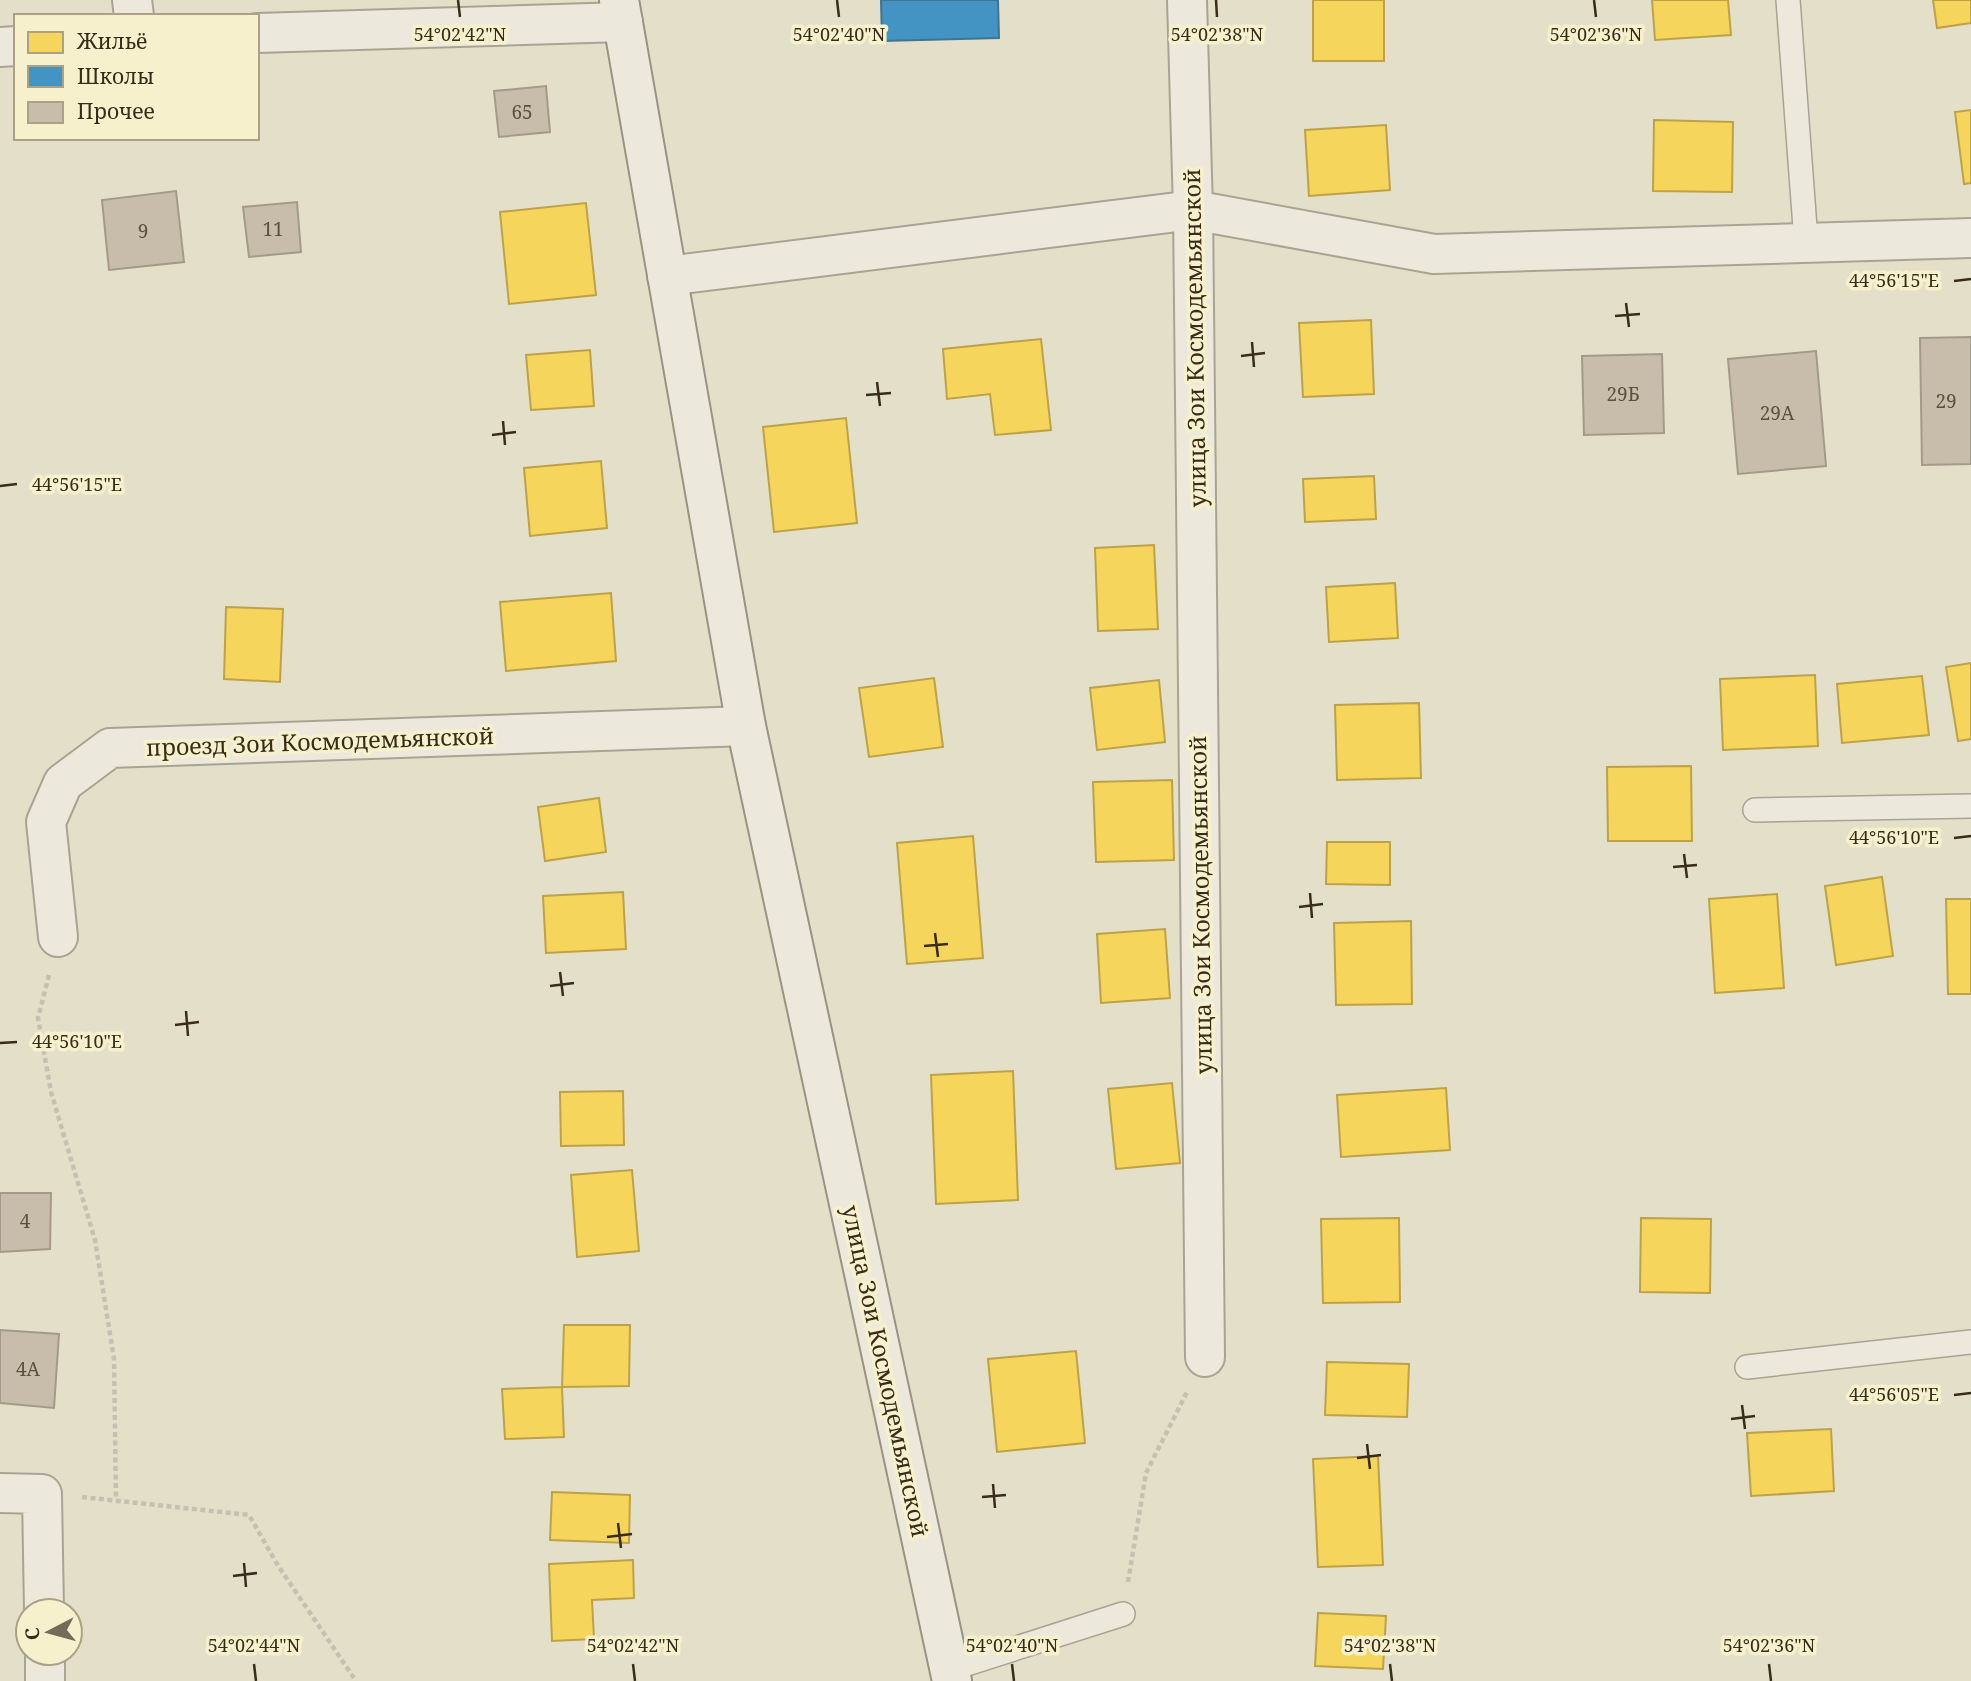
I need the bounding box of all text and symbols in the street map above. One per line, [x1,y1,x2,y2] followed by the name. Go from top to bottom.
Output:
[14,14,259,140] legend
[414,22,507,46] text: 54°02'42"N
[793,22,886,46] text: 54°02'40"N
[1171,22,1264,46] text: 54°02'38"N
[1550,22,1643,46] text: 54°02'36"N
[76,27,147,55] text: Жильё
[77,62,154,90] text: Школы
[77,97,155,125] text: Прочее
[511,99,533,125] house number: 65
[1175,168,1213,508] street label: улица Зои Космодемьянской
[262,216,284,242] house number: 11
[138,218,148,244] house number: 9
[1849,268,1939,292] text: 44°56'15"E
[1606,381,1640,407] house number: 29Б
[1935,388,1957,414] house number: 29
[1760,400,1795,426] house number: 29А
[32,472,122,496] text: 44°56'15"E
[145,719,495,763] street label: проезд Зои Космодемьянской
[1181,735,1219,1075] street label: улица Зои Космодемьянской
[1849,825,1939,849] text: 44°56'10"E
[32,1029,122,1053] text: 44°56'10"E
[835,1202,937,1540] street label: улица Зои Космодемьянской
[20,1208,31,1234] house number: 4
[16,1356,41,1382] house number: 4А
[1849,1382,1939,1406] text: 44°56'05"E
[14,1597,84,1667] north arrow
[19,1626,46,1641] text: С
[208,1633,301,1657] text: 54°02'44"N
[587,1633,680,1657] text: 54°02'42"N
[966,1633,1059,1657] text: 54°02'40"N
[1344,1633,1437,1657] text: 54°02'38"N
[1723,1633,1816,1657] text: 54°02'36"N

